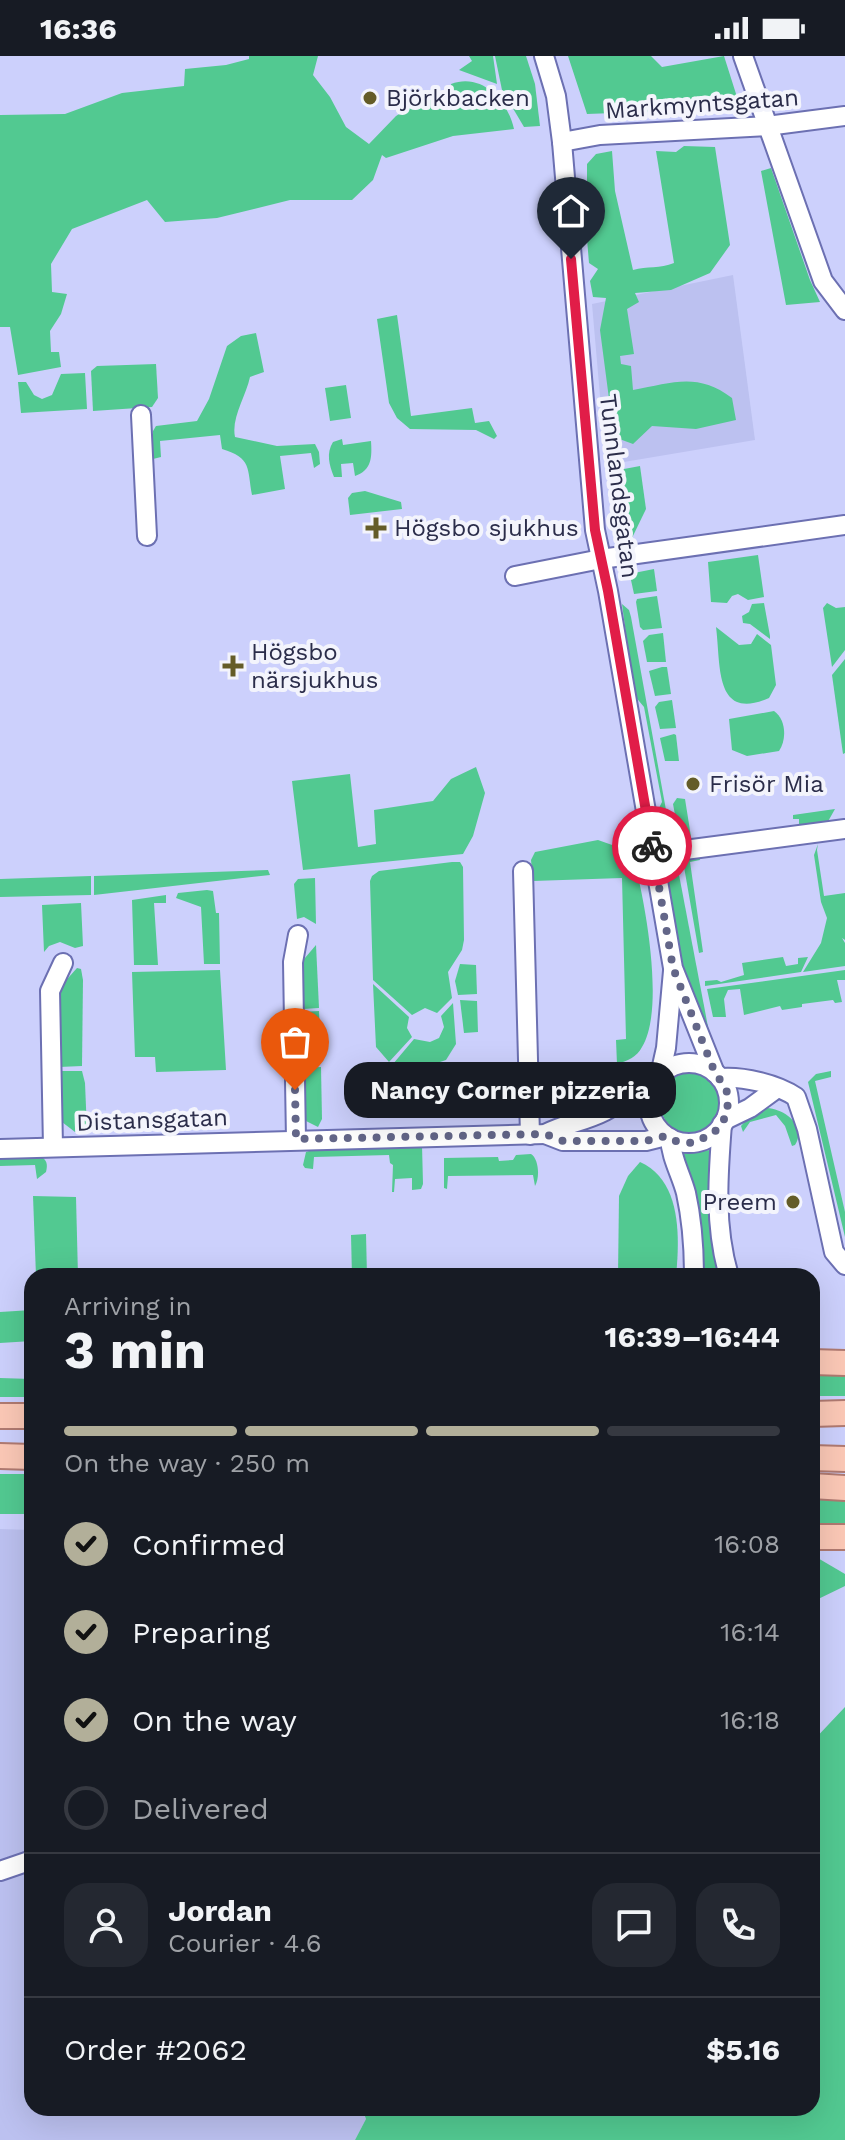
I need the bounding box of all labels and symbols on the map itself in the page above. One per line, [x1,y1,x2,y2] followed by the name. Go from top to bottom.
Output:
[604,83,800,125] street label: Markmyntsgatan
[386,84,530,112] place label: Björkbacken
[361,89,379,107] marker: Björkbacken
[537,177,605,259] pin
[594,392,644,580] street label: Tunnlandsgatan
[394,514,579,542] place label: Högsbo sjukhus
[365,517,387,539] marker: Högsbo sjukhus
[251,638,379,694] place label: Högsbo närsjukhus
[222,655,244,677] marker: Högsbo närsjukhus
[709,770,824,798] place label: Frisör Mia
[684,775,702,793] marker: Frisör Mia
[612,806,692,886] courier
[261,1008,329,1090] pin
[343,1062,675,1118] callout: Nancy Corner pizzeria
[76,1103,228,1137] street label: Distansgatan
[702,1188,777,1216] place label: Preem
[784,1193,802,1211] marker: Preem

